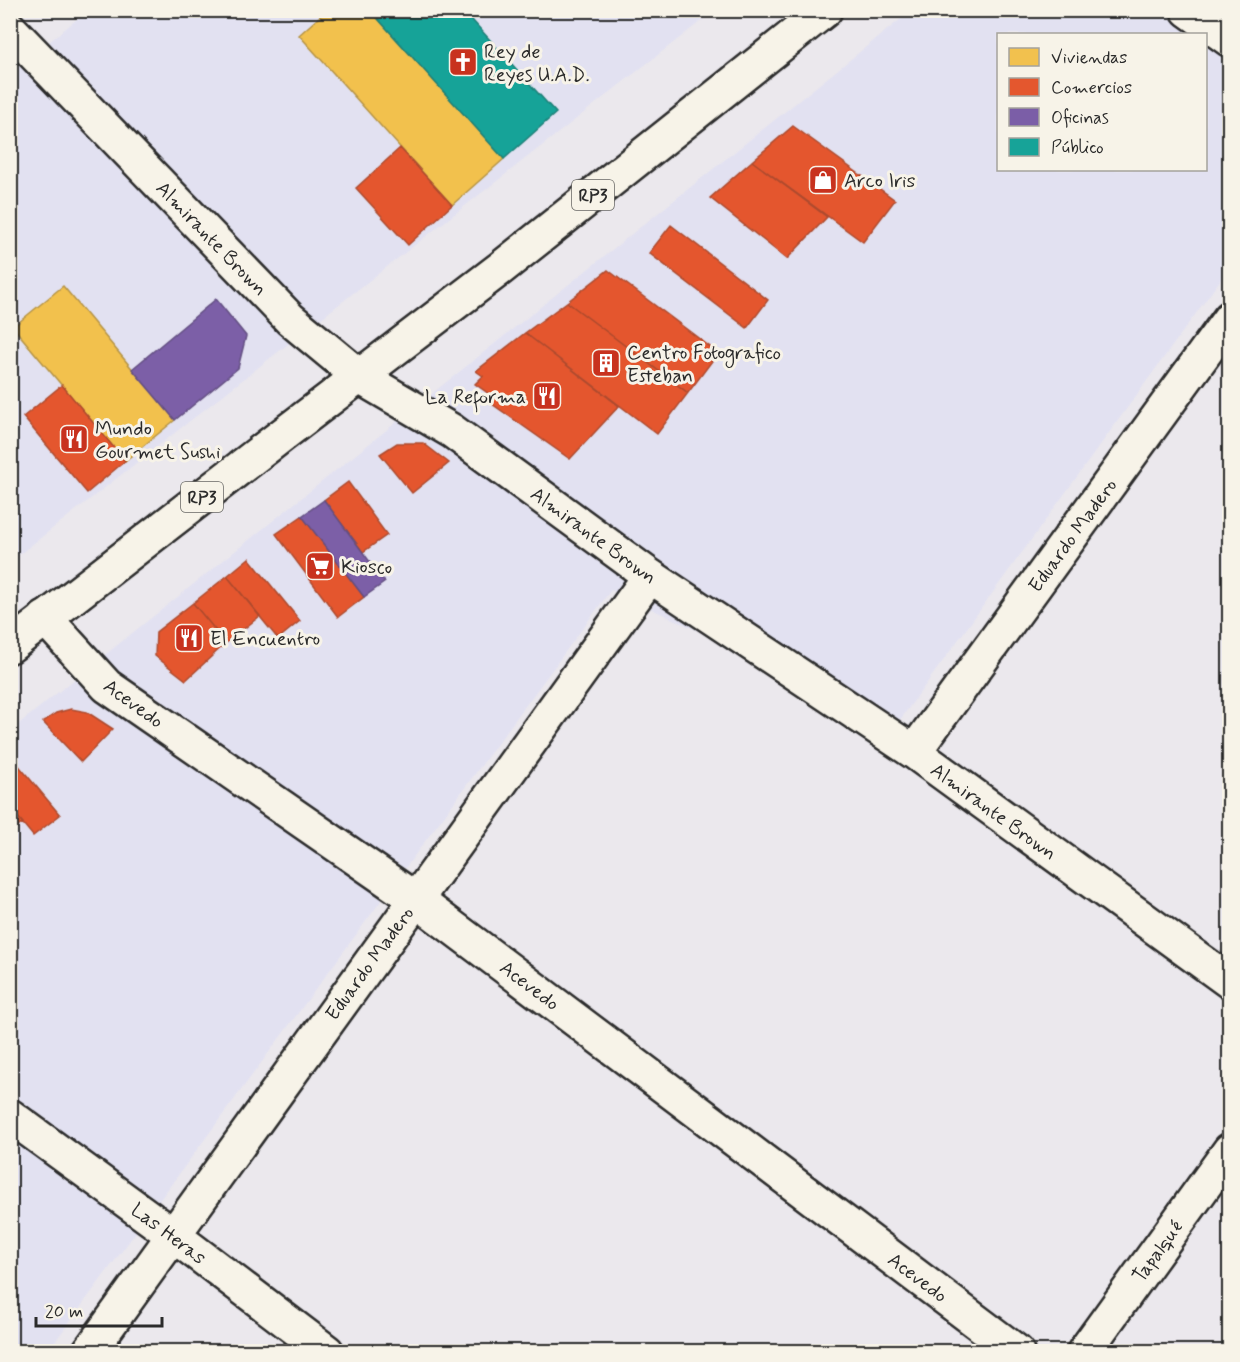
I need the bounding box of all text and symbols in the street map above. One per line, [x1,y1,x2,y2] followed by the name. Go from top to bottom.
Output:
[997,33,1207,171] legend
[484,39,590,89] place label: Rey de Reyes U.A.D.
[447,46,479,78] church icon: Rey de Reyes U.A.D.
[1051,46,1127,70] text: Viviendas
[1051,76,1132,100] text: Comercios
[1051,106,1109,130] text: Oficinas
[1051,136,1104,160] text: Público
[807,164,839,196] shop icon: Arco Iris
[844,168,916,195] place label: Arco Iris
[149,176,273,302] street label: Almirante Brown
[572,180,614,210] road number: RP3
[627,340,781,390] place label: Centro Fotografico Esteban
[590,347,622,379] building icon: Centro Fotografico Esteban
[531,380,563,412] restaurant icon: La Reforma
[425,384,526,413] place label: La Reforma
[95,416,221,466] place label: Mundo Gourmet Sushi
[58,423,90,455] restaurant icon: Mundo Gourmet Sushi
[1023,473,1124,598] street label: Eduardo Madero
[525,481,662,591] street label: Almirante Brown
[181,482,223,512] road number: RP3
[304,550,336,582] supermarket icon: Kiosco
[341,554,392,581] place label: Kiosco
[173,622,205,654] restaurant icon: El Encuentro
[210,626,320,653] place label: El Encuentro
[98,673,169,735] street label: Acevedo
[925,757,1062,867] street label: Almirante Brown
[320,901,421,1026] street label: Eduardo Madero
[494,955,565,1018] street label: Acevedo
[125,1197,211,1271] street label: Las Heras
[1126,1215,1190,1289] street label: Tapalqué
[882,1247,953,1310] street label: Acevedo
[36,1290,162,1328] scale bar
[45,1300,83,1324] text: 20 m

